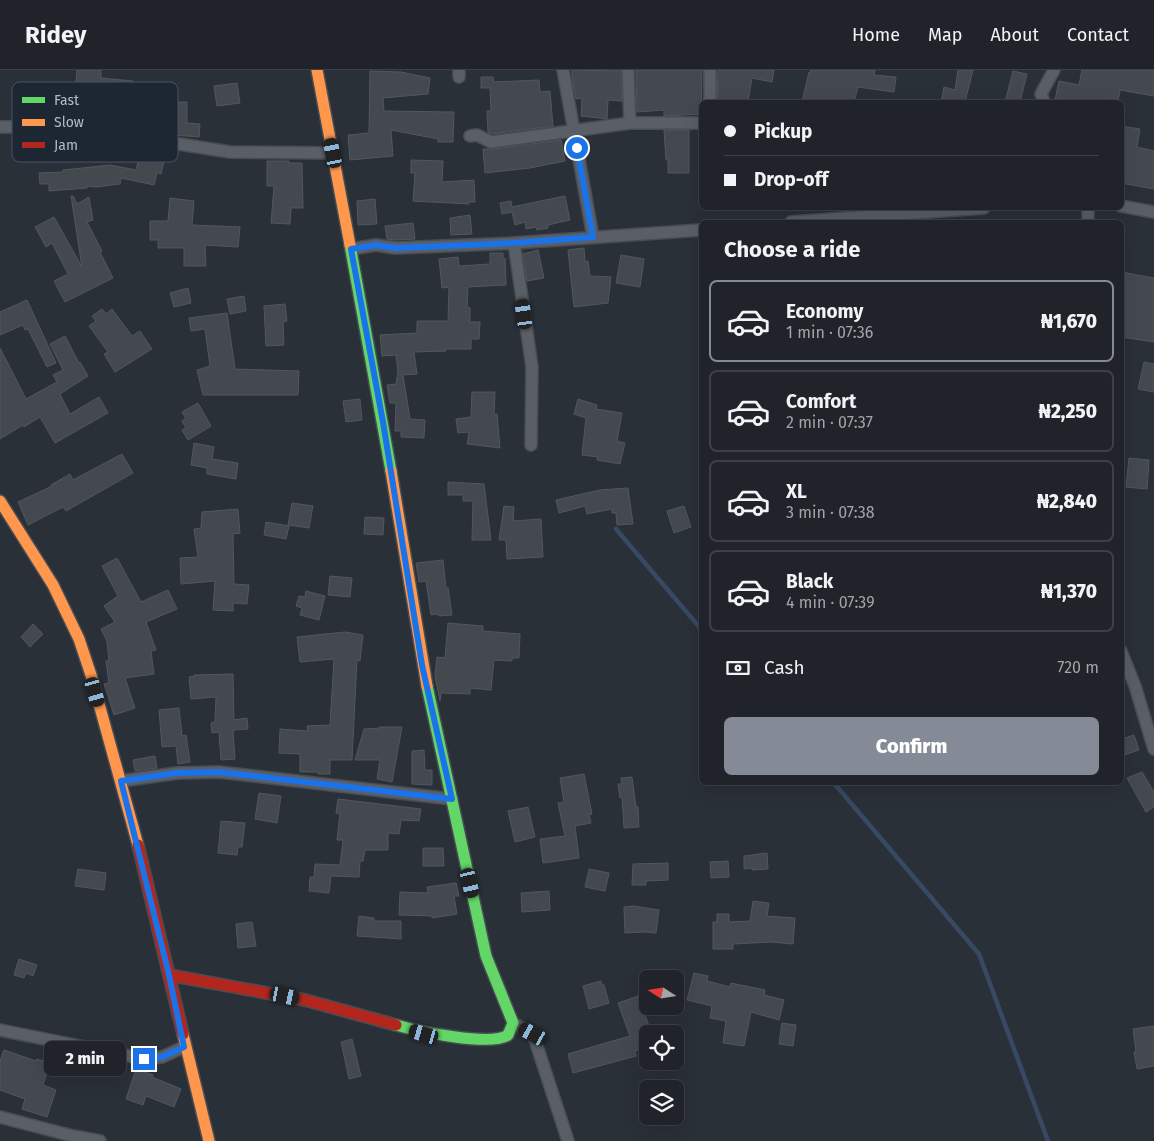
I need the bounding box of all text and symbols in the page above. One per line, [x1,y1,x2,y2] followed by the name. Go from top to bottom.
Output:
[25,21,86,49] text: Ridey
[852,24,900,46] text: Home
[928,24,962,46] text: Map
[990,24,1039,46] text: About
[1067,24,1129,46] text: Contact
[12,82,178,162] legend
[54,92,80,109] text: Fast
[54,114,84,131] text: Slow
[754,120,812,143] text: Pickup
[54,137,78,154] text: Jam
[322,137,343,169] car
[566,137,588,159] route start
[754,168,828,191] text: Drop-off
[724,236,860,263] text: Choose a ride
[514,298,533,330] car
[726,299,771,344] icon: car
[786,300,863,323] text: Economy
[1041,310,1097,333] text: ₦1,670
[786,323,873,342] text: 1 min · 07:36
[726,389,771,434] icon: car
[786,390,856,413] text: Comfort
[1038,400,1097,423] text: ₦2,250
[786,413,873,432] text: 2 min · 07:37
[726,479,771,524] icon: car
[786,480,807,503] text: XL
[1037,490,1097,513] text: ₦2,840
[786,503,875,522] text: 3 min · 07:38
[726,569,771,614] icon: car
[786,570,833,593] text: Black
[1041,580,1097,603] text: ₦1,370
[786,593,875,612] text: 4 min · 07:39
[724,654,752,682] icon: cash
[764,656,805,679] text: Cash
[1057,658,1099,677] text: 720 m
[83,676,106,708] car
[724,717,1099,775] button: Confirm
[459,867,480,899] car
[639,970,684,1015] north arrow
[639,970,684,1125] map controls
[268,986,301,1006] car
[516,1020,549,1048] car
[407,1023,440,1045] car
[639,1025,684,1070] button: locate
[44,1042,126,1076] callout: 2 min
[133,1048,155,1070] route end
[65,1049,105,1068] text: 2 min
[639,1080,684,1125] button: layers

